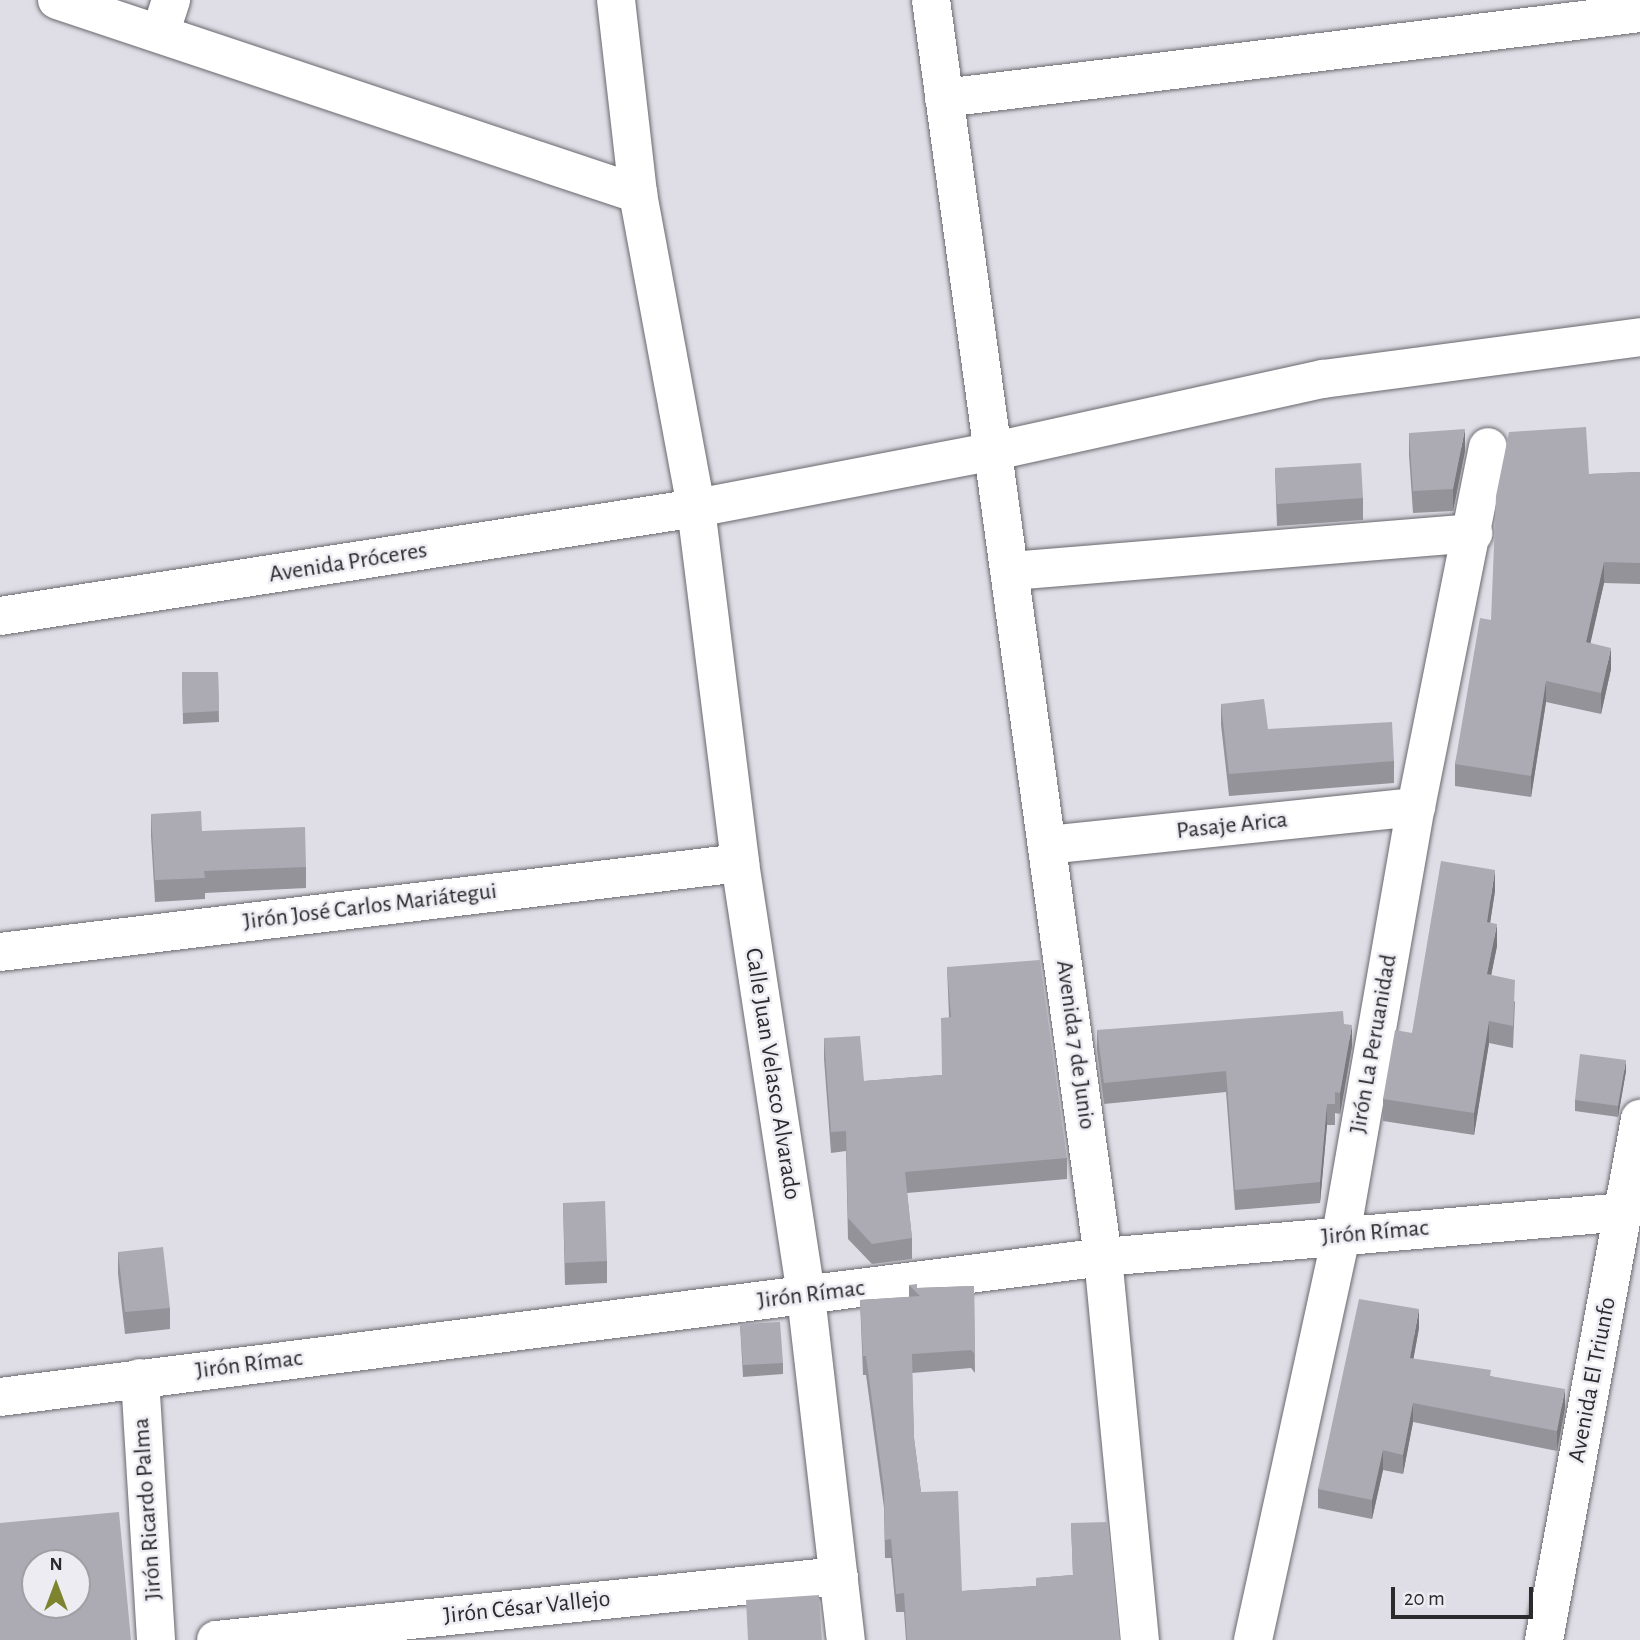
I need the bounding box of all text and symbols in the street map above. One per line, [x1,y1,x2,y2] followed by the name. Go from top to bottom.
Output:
[267,536,429,590] street label: Avenida Próceres
[1175,806,1289,846] street label: Pasaje Arica
[242,877,498,937] street label: Jirón José Carlos Mariátegui
[738,946,806,1202] street label: Calle Juan Velasco Alvarado
[1344,952,1404,1136] street label: Jirón La Peruanidad
[1049,959,1101,1131] street label: Avenida 7 de Junio
[1320,1214,1430,1252] street label: Jirón Rímac
[756,1274,866,1316] street label: Jirón Rímac
[1563,1295,1623,1465] street label: Avenida El Triunfo
[194,1344,304,1386] street label: Jirón Rímac
[127,1417,169,1601] street label: Jirón Ricardo Palma
[21,1549,91,1619] north arrow
[49,1555,63,1574] text: N
[1395,1574,1537,1618] scale bar
[442,1585,612,1631] street label: Jirón César Vallejo
[1404,1588,1445,1609] text: 20 m

